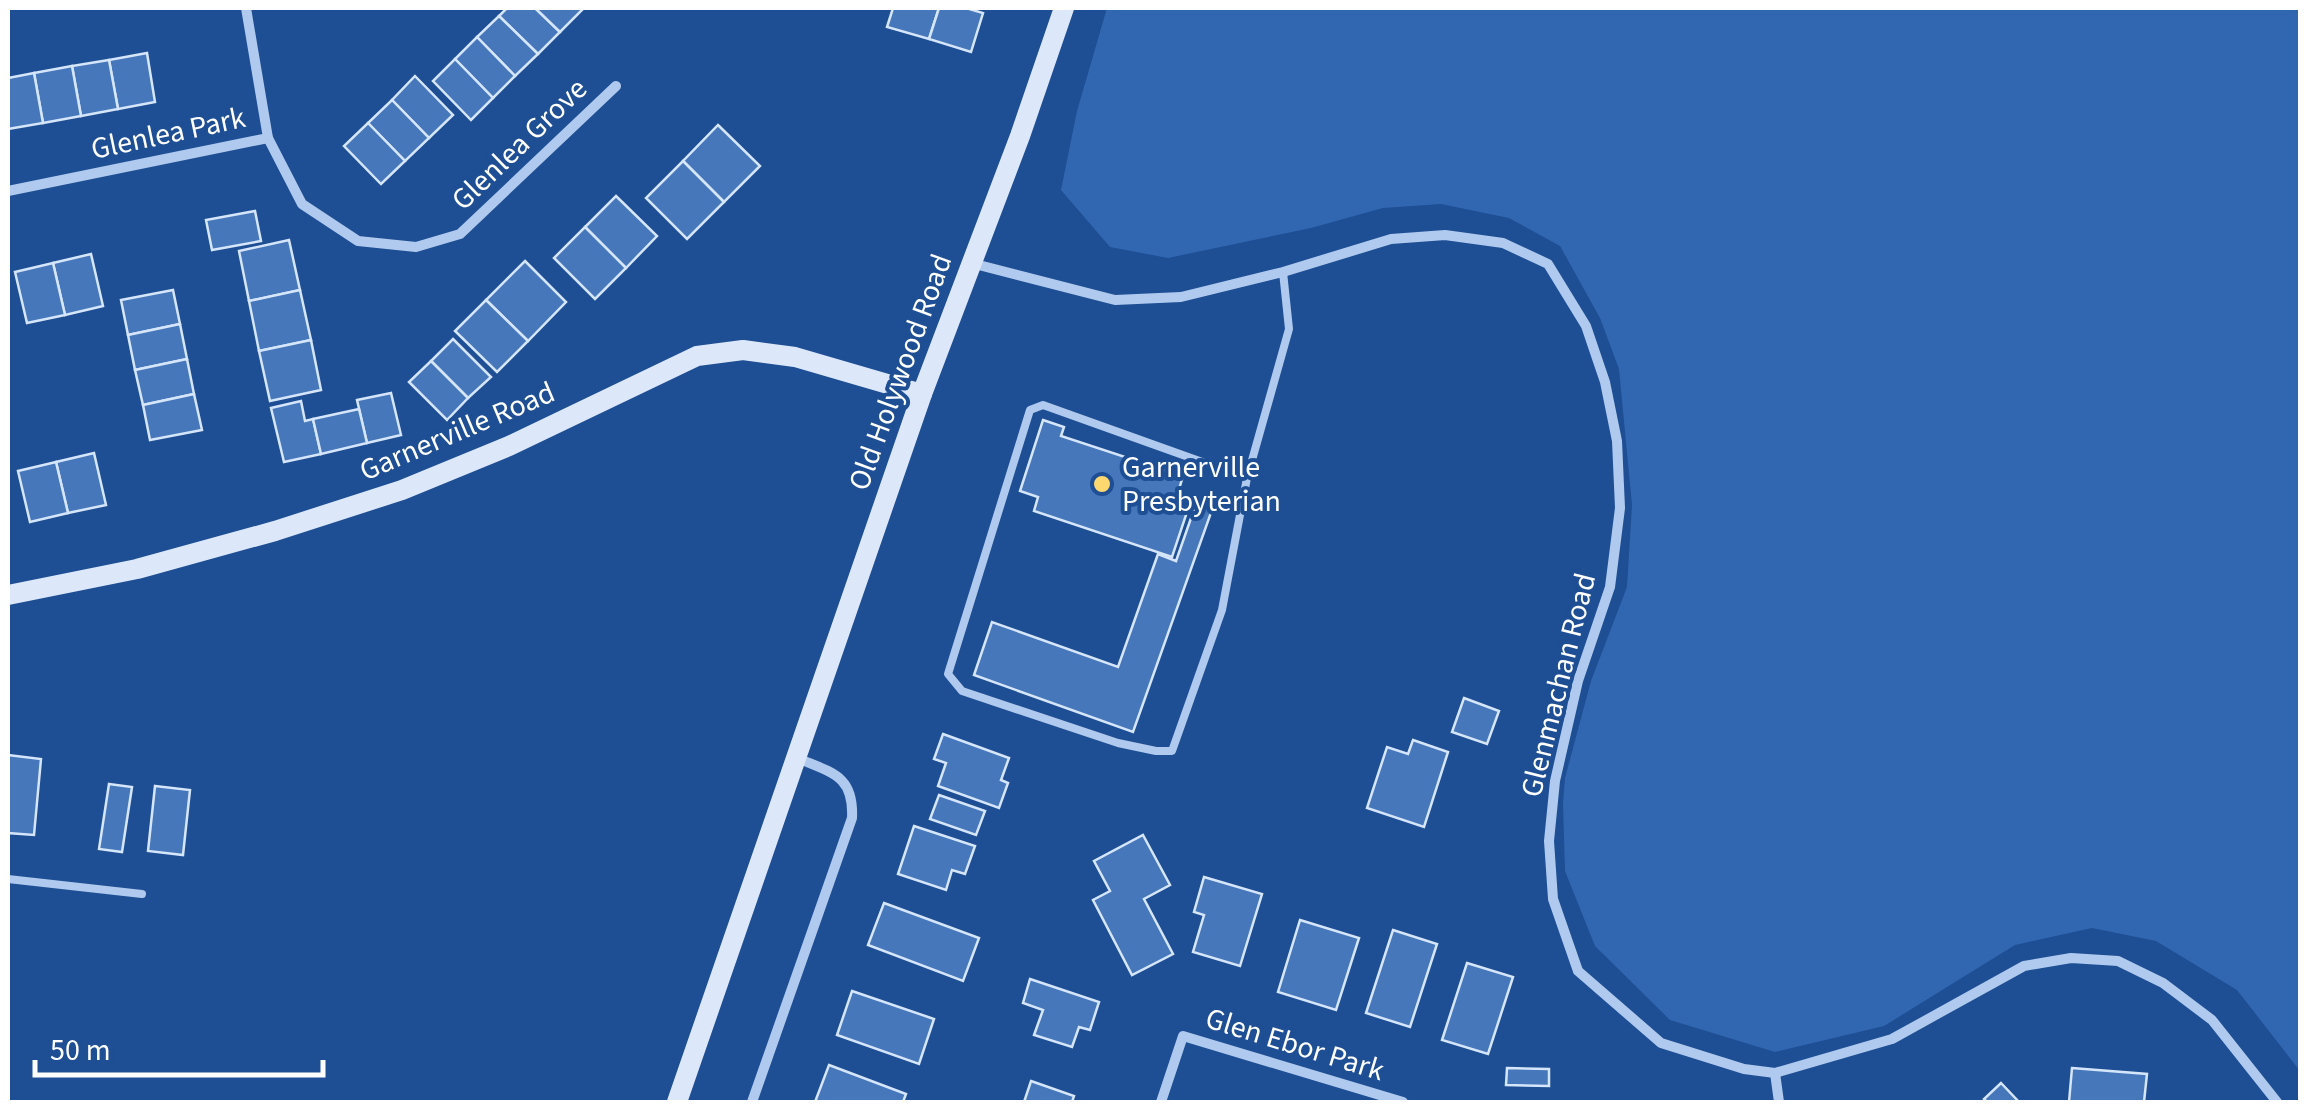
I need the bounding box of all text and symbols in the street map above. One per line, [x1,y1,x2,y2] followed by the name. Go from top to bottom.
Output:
[442,68,597,220] street label: Glenlea Grove
[87,96,249,171] street label: Glenlea Park
[838,248,963,496] street label: Old Holywood Road
[353,371,562,492] street label: Garnerville Road
[1122,446,1281,523] place label: Garnerville Presbyterian
[1091,473,1113,495] marker: Garnerville Presbyterian
[1510,569,1607,802] street label: Glenmachan Road
[1200,997,1390,1092] street label: Glen Ebor Park
[35,1015,322,1077] scale bar
[50,1029,111,1072] text: 50 m

